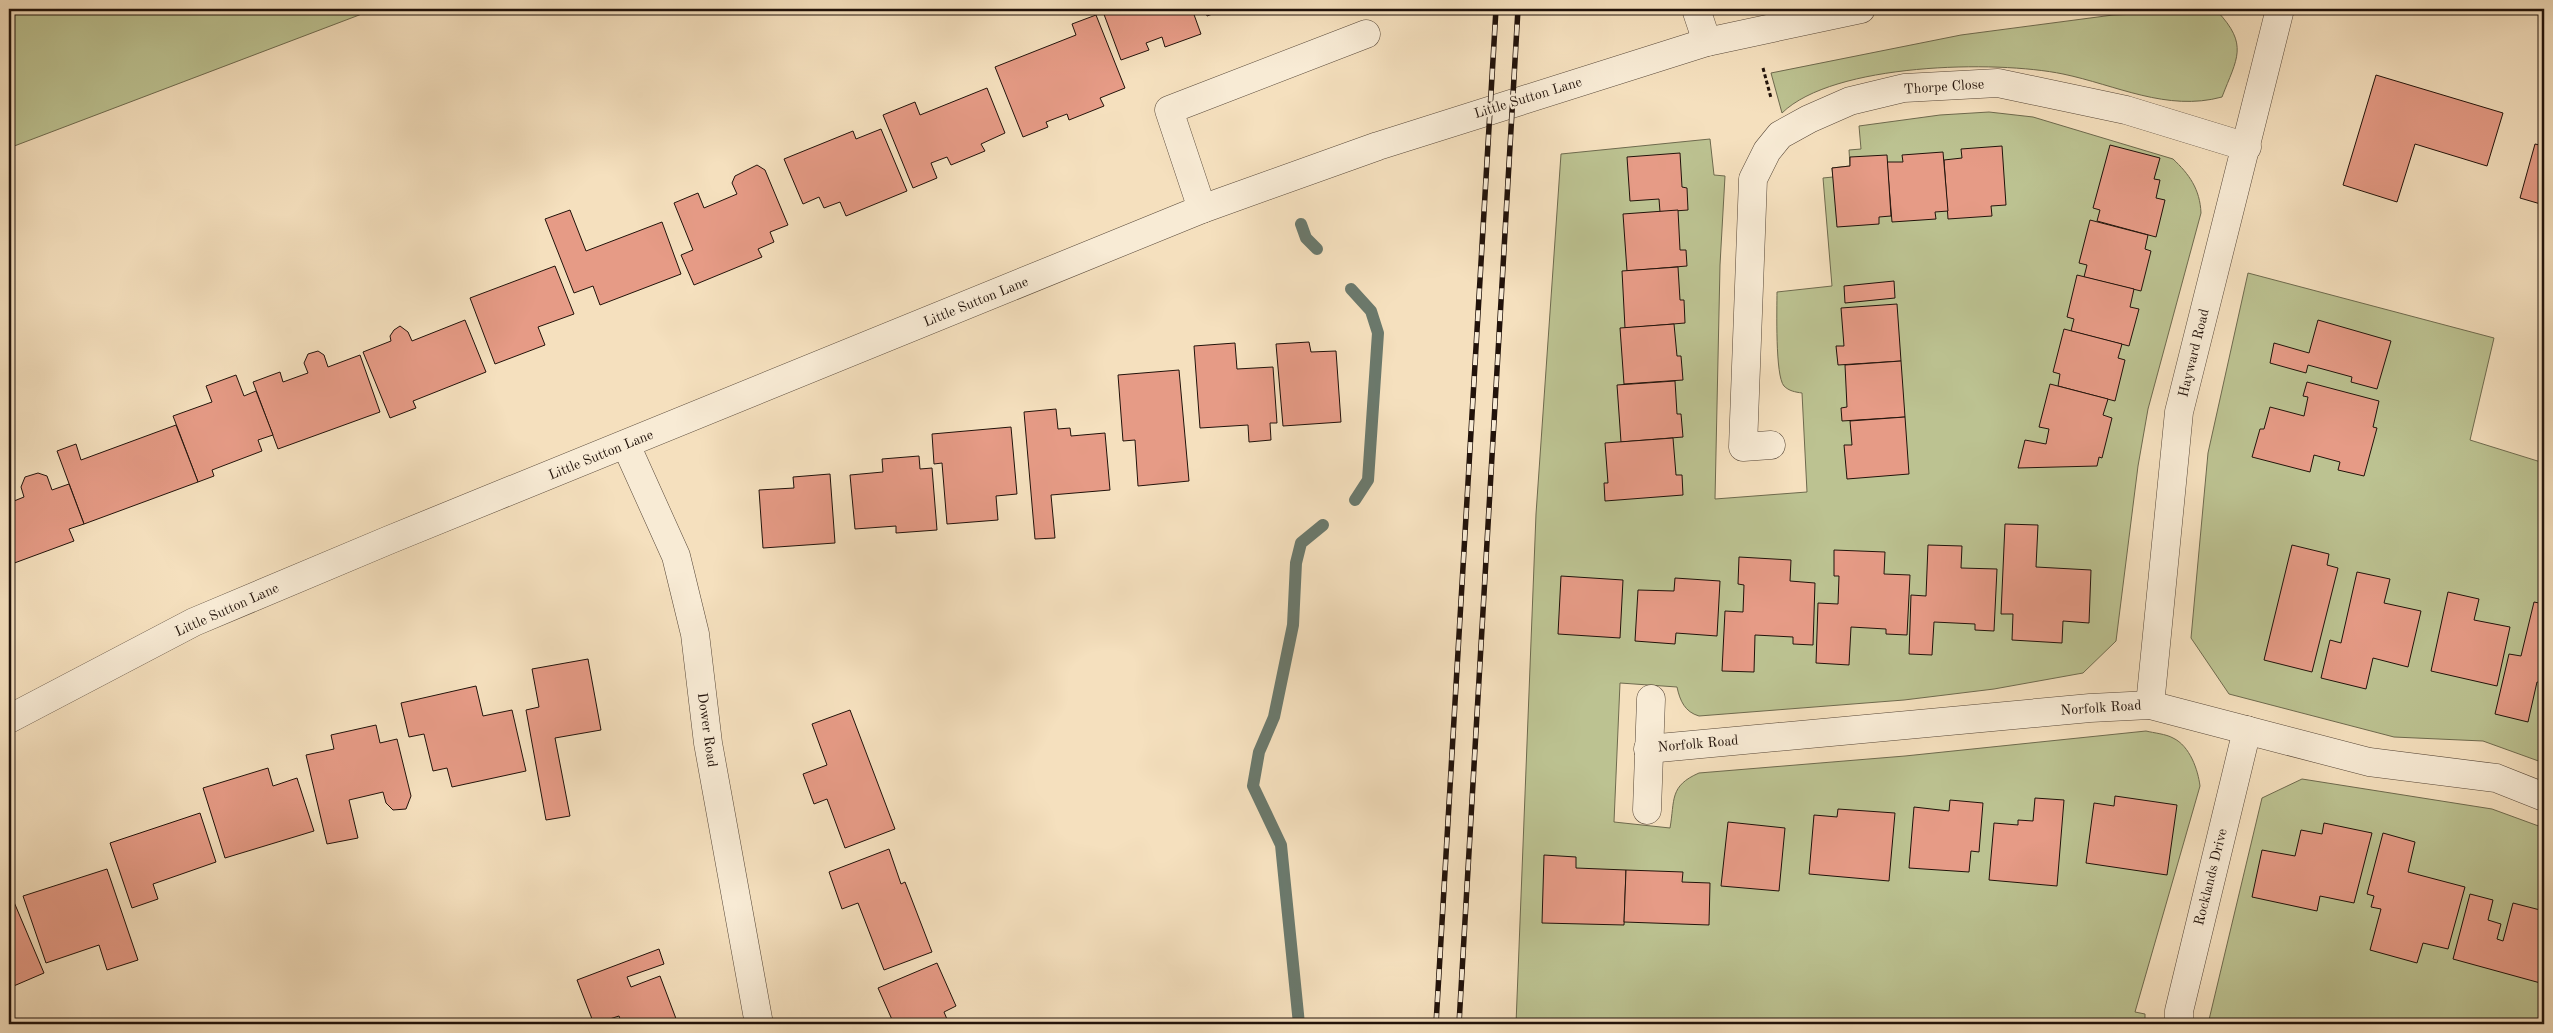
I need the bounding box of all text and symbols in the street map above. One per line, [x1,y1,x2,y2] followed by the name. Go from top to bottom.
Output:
[1473,75,1583,121] street label: Little Sutton Lane
[1903,77,1985,97] street label: Thorpe Close
[922,275,1030,329] street label: Little Sutton Lane
[2176,307,2212,399] street label: Hayward Road
[547,428,655,482] street label: Little Sutton Lane
[173,581,281,639] street label: Little Sutton Lane
[695,692,719,768] street label: Dower Road
[2060,698,2142,718] street label: Norfolk Road
[1657,733,1739,755] street label: Norfolk Road
[2192,827,2230,927] street label: Rocklands Drive

